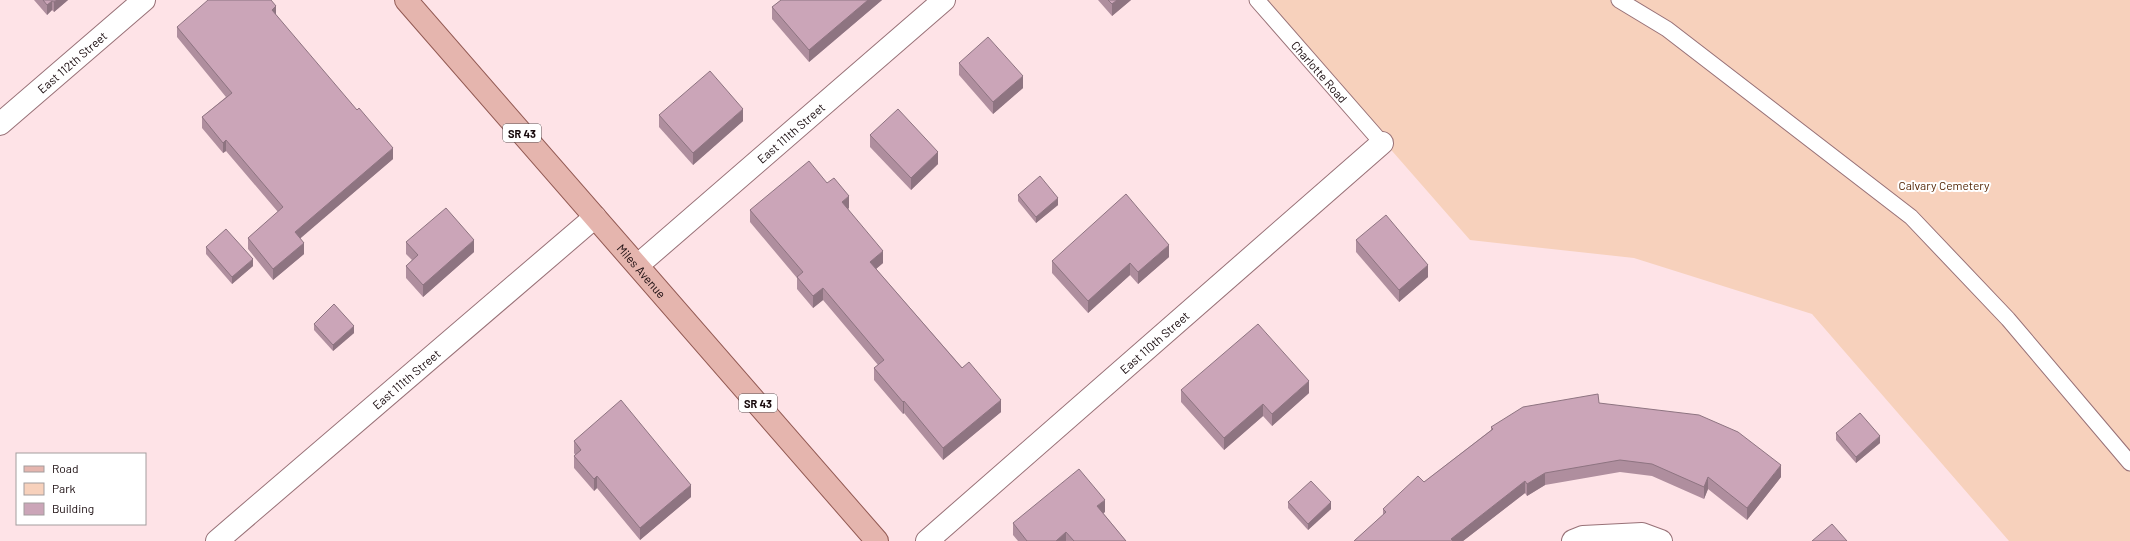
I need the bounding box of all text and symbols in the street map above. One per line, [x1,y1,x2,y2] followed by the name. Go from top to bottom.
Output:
[34,28,109,96] street label: East 112th Street
[1289,38,1350,105] street label: Charlotte Road
[754,100,827,166] street label: East 111th Street
[503,124,541,142] road number: SR 43
[1898,178,1990,192] park label: Calvary Cemetery
[614,241,669,301] street label: Miles Avenue
[1117,308,1192,376] street label: East 110th Street
[369,346,443,412] street label: East 111th Street
[739,394,777,412] road number: SR 43
[16,453,146,525] legend
[52,461,79,475] text: Road
[52,481,76,495] text: Park
[52,501,94,515] text: Building

